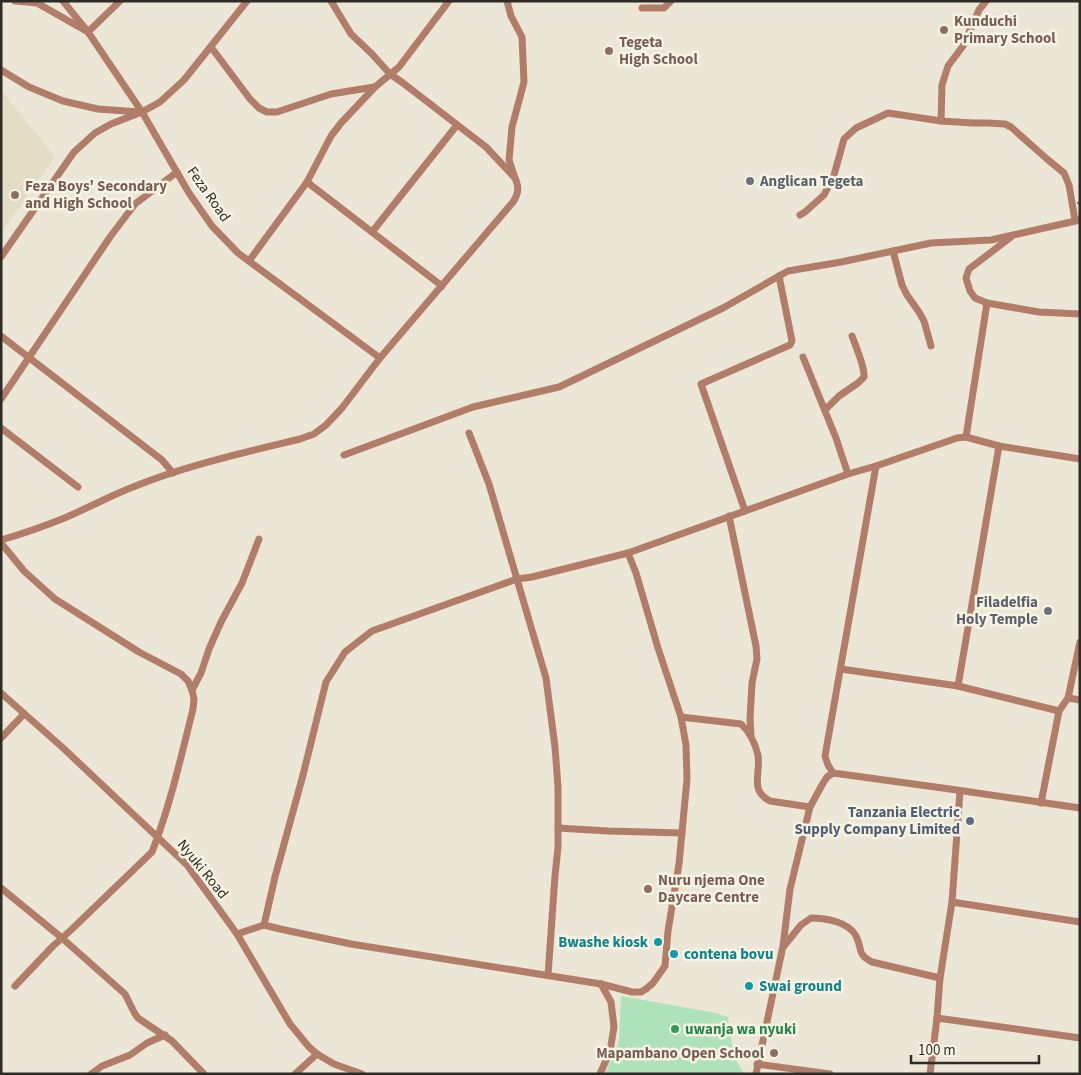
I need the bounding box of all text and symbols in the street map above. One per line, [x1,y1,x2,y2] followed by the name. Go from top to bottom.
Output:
[954,11,1056,49] place label: Kunduchi Primary School
[938,24,950,36] marker: Kunduchi Primary School
[619,32,698,70] place label: Tegeta High School
[603,45,615,57] marker: Tegeta High School
[182,162,235,226] street label: Feza Road
[759,171,864,192] place label: Anglican Tegeta
[744,175,756,187] marker: Anglican Tegeta
[25,176,167,214] place label: Feza Boys' Secondary and High School
[9,189,21,201] marker: Feza Boys' Secondary and High School
[956,592,1038,630] place label: Filadelfia Holy Temple
[1042,605,1054,617] marker: Filadelfia Holy Temple
[794,802,960,840] place label: Tanzania Electric Supply Company Limited
[964,815,976,827] marker: Tanzania Electric Supply Company Limited
[172,835,233,904] street label: Nyuki Road
[658,870,765,908] place label: Nuru njema One Daycare Centre
[642,883,654,895] marker: Nuru njema One Daycare Centre
[558,932,649,953] place label: Bwashe kiosk
[652,936,664,948] marker: Bwashe kiosk
[684,944,773,965] place label: contena bovu
[668,948,680,960] marker: contena bovu
[759,976,842,997] place label: Swai ground
[743,980,755,992] marker: Swai ground
[685,1019,796,1040] place label: uwanja wa nyuki
[669,1023,681,1035] marker: uwanja wa nyuki
[911,1032,1038,1064] scale bar
[918,1040,956,1061] text: 100 m
[596,1043,765,1064] place label: Mapambano Open School
[768,1047,780,1059] marker: Mapambano Open School

